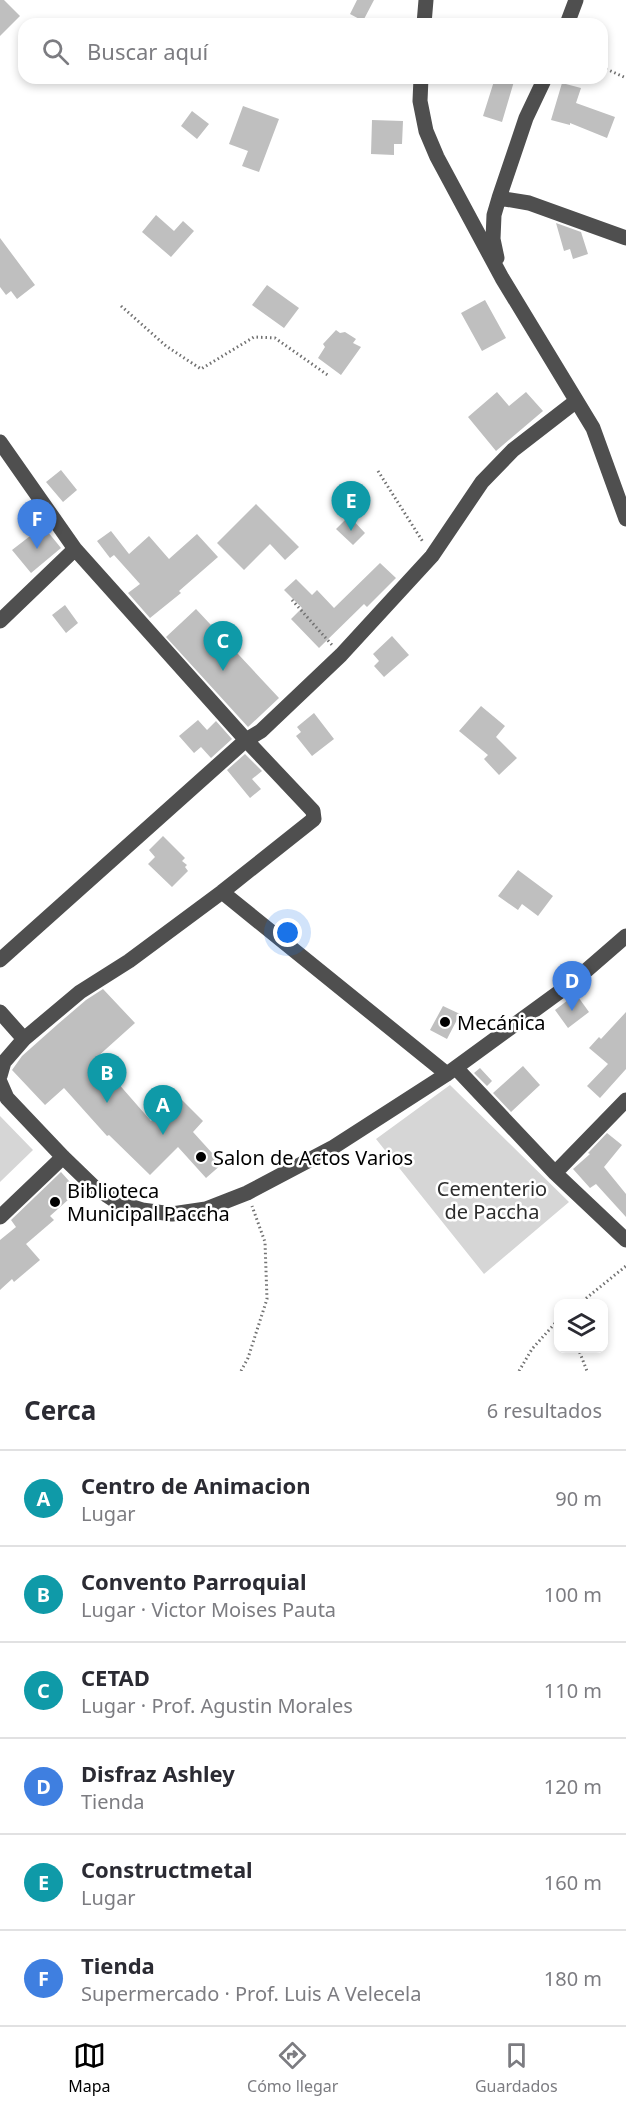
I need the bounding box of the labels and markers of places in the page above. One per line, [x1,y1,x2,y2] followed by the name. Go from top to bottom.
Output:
[332,482,370,531] pin: E
[18,500,57,549] pin: F
[204,622,242,671] pin: C
[552,962,592,1011] pin: D
[457,1009,546,1036] place label: Mecánica
[438,1015,452,1029] marker: Mecánica
[88,1054,126,1103] pin: B
[144,1086,182,1135] pin: A
[213,1144,413,1171] place label: Salon de Actos Varios
[194,1150,208,1164] marker: Salon de Actos Varios
[67,1177,230,1227] place label: Biblioteca Municipal Paccha
[48,1195,62,1209] marker: Biblioteca Municipal Paccha

